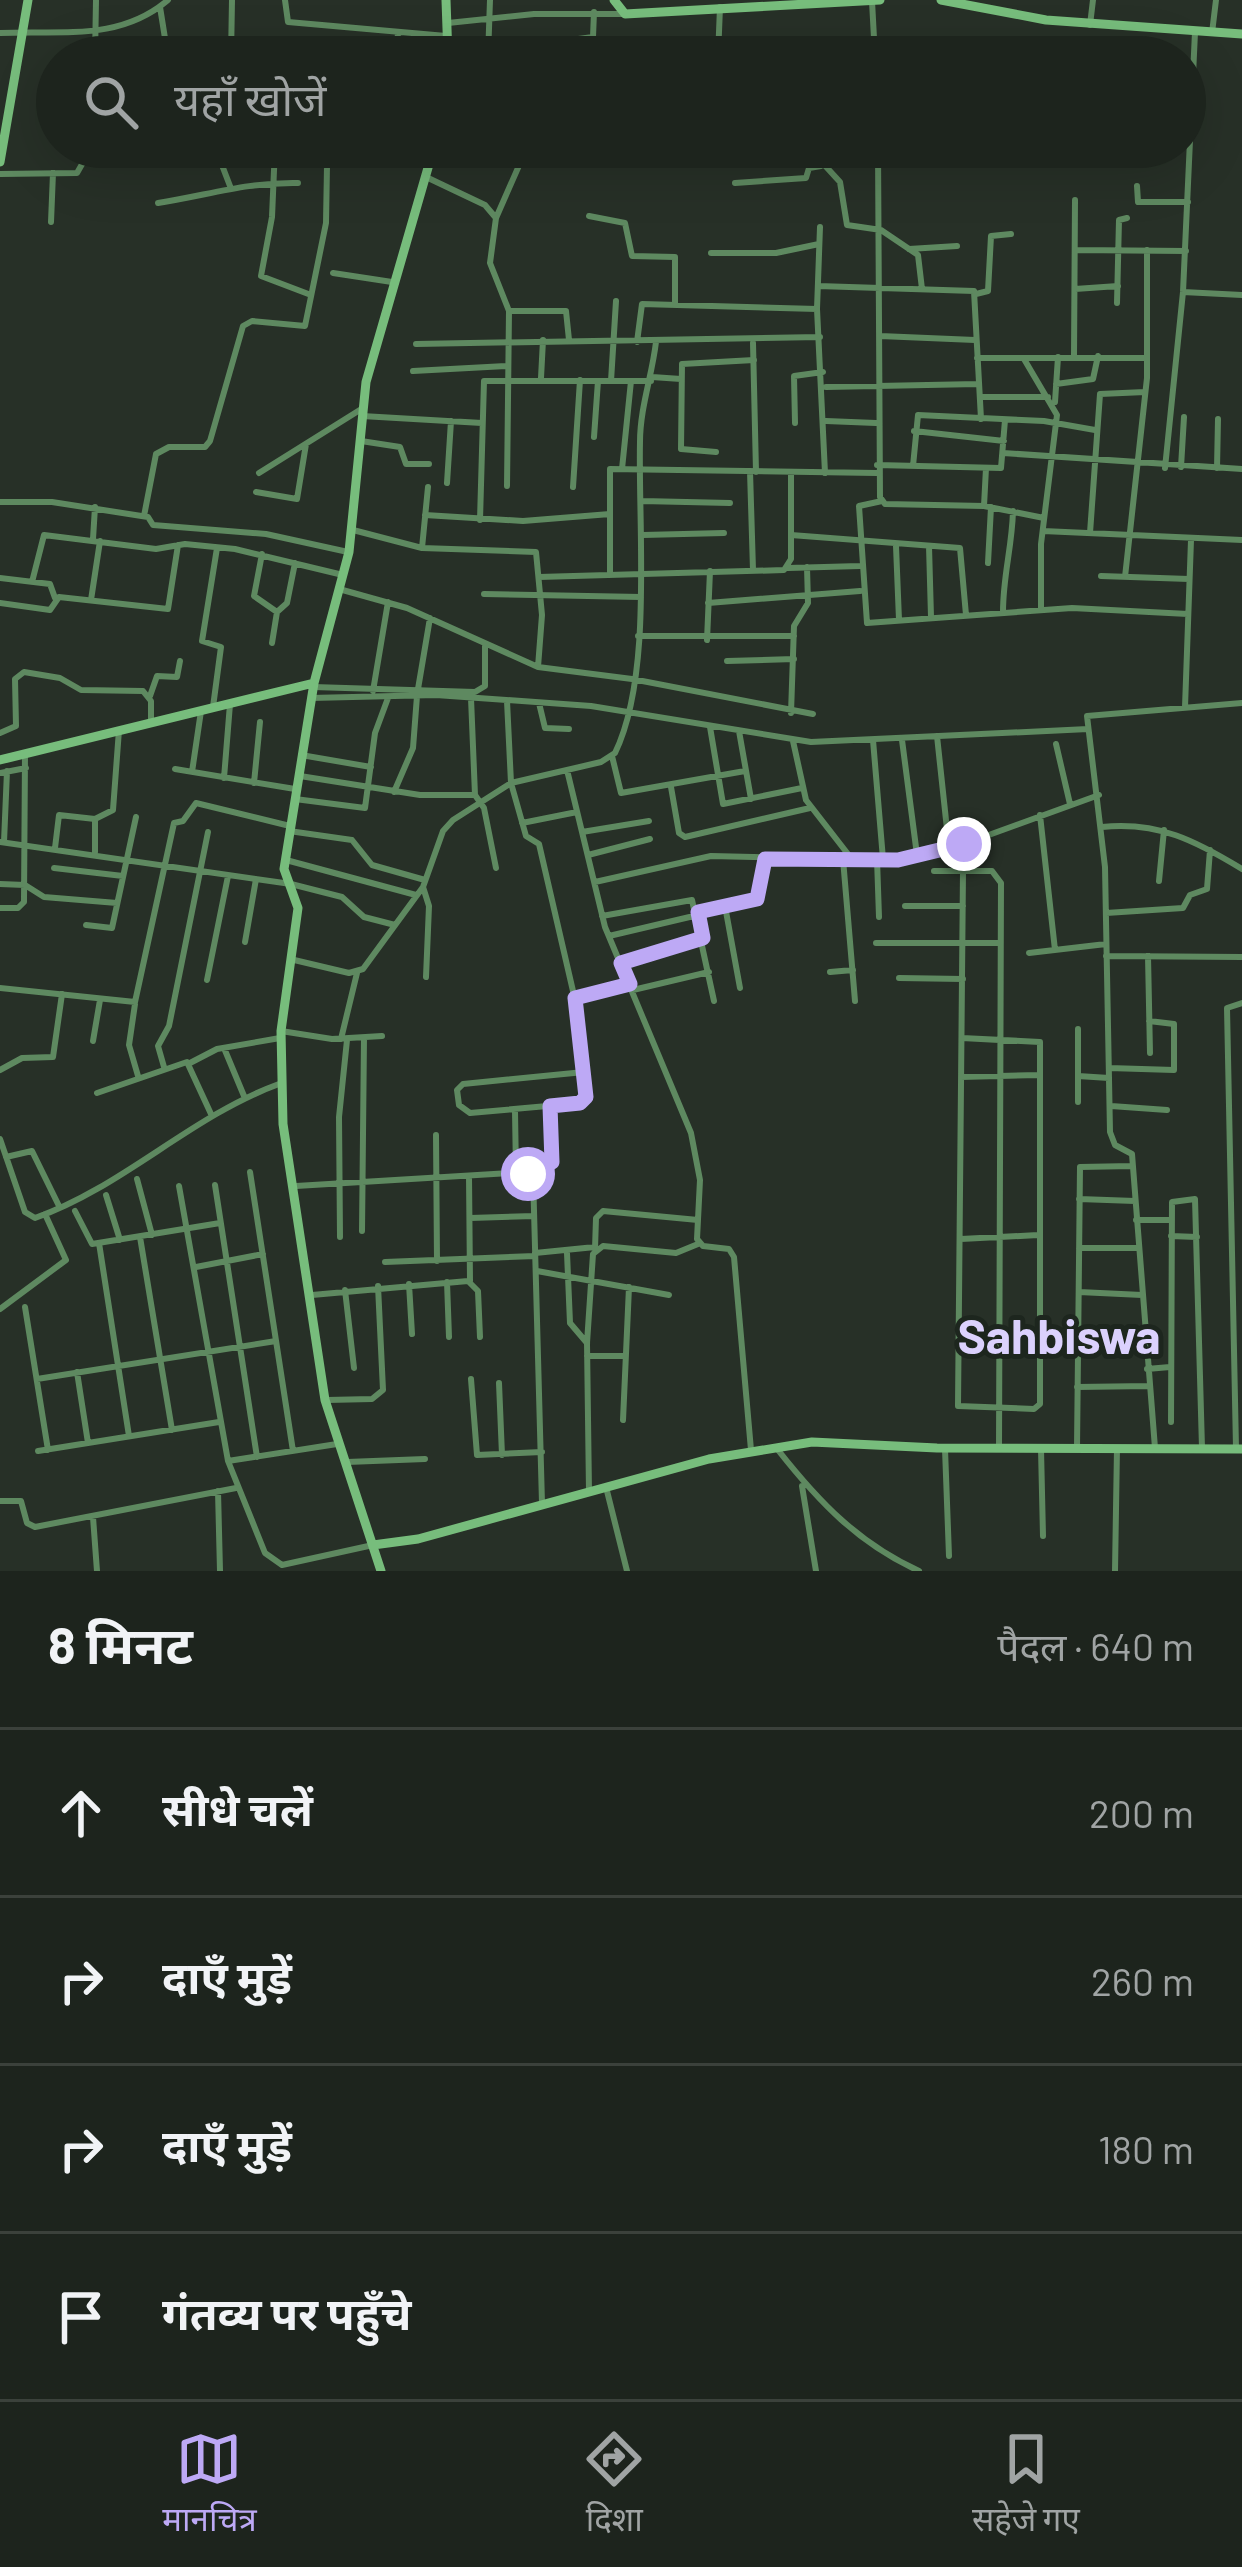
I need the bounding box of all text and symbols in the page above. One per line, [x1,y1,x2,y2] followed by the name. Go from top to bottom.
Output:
[36,36,1206,168] search box
[78,69,144,135] icon: search
[174,71,327,125] text: यहाँ खोजें
[937,817,991,871] route end
[501,1147,555,1201] route start
[957,1306,1161,1364] district label: Sahbiswa
[48,1613,193,1674] text: 8 मिनट
[997,1622,1194,1669] text: पैदल · 640 m
[48,1780,114,1846] icon: ahead
[162,1781,313,1835] text: सीधे चलें
[1089,1789,1194,1836] text: 200 m
[48,1948,114,2014] icon: right
[162,1949,292,2003] text: दाएँ मुड़ें
[1091,1957,1194,2004] text: 260 m
[48,2116,114,2182] icon: right
[162,2117,292,2171] text: दाएँ मुड़ें
[1098,2125,1194,2172] text: 180 m
[48,2284,114,2350] icon: arrive
[162,2285,411,2339] text: गंतव्य पर पहुँचे
[162,2426,257,2544] tab: मानचित्र
[581,2426,647,2544] tab: दिशा
[972,2426,1080,2544] tab: सहेजे गए

